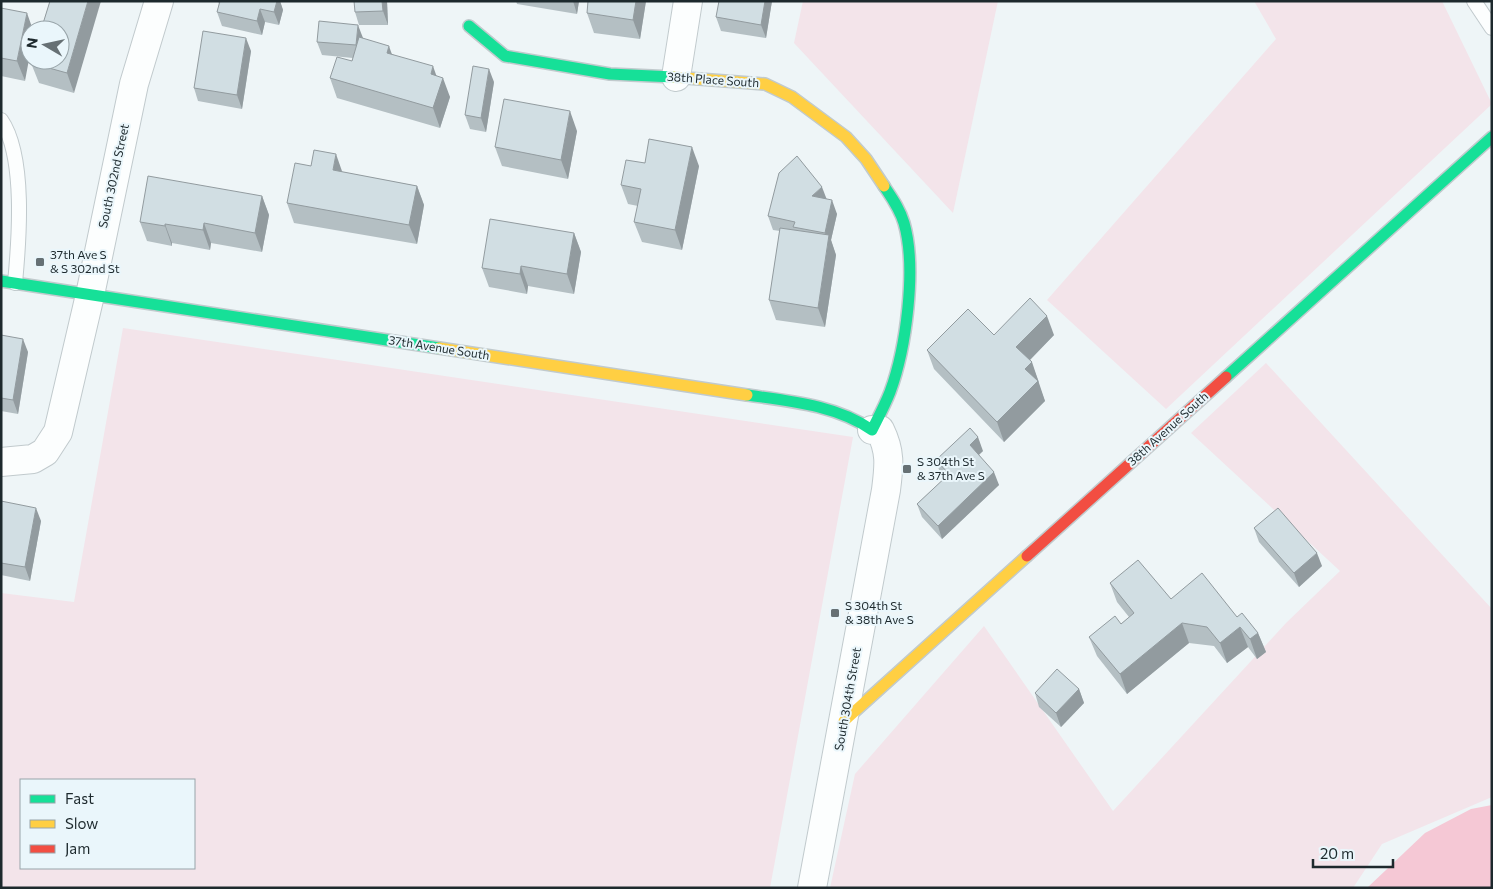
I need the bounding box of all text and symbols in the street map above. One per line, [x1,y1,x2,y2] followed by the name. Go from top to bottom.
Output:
[20,20,70,70] north arrow
[22,36,41,49] text: N
[667,69,760,89] street label: 38th Place South
[95,122,131,229] street label: South 302nd Street
[50,247,120,275] place label: 37th Ave S & S 302nd St
[34,256,46,268] marker: 37th Ave S & S 302nd St
[388,332,491,362] street label: 37th Avenue South
[1124,389,1210,468] street label: 38th Avenue South
[917,454,985,482] place label: S 304th St & 37th Ave S
[901,463,913,475] marker: S 304th St & 37th Ave S
[845,598,914,626] place label: S 304th St & 38th Ave S
[829,607,841,619] marker: S 304th St & 38th Ave S
[831,646,863,752] street label: South 304th Street
[20,779,195,869] legend
[65,789,94,807] text: Fast
[65,814,98,832] text: Slow
[1313,836,1393,868] scale bar
[65,839,90,857] text: Jam
[1320,844,1354,862] text: 20 m

